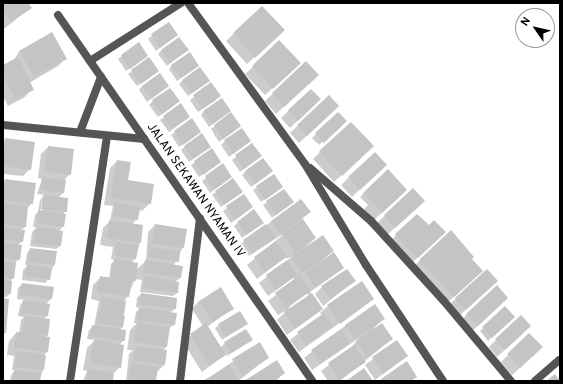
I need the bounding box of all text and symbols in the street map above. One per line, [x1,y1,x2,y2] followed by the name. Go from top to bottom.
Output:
[515,8,555,48] north arrow
[518,15,534,29] text: N
[143,121,247,261] street label: JALAN SEKAWAN NYAMAN IV

